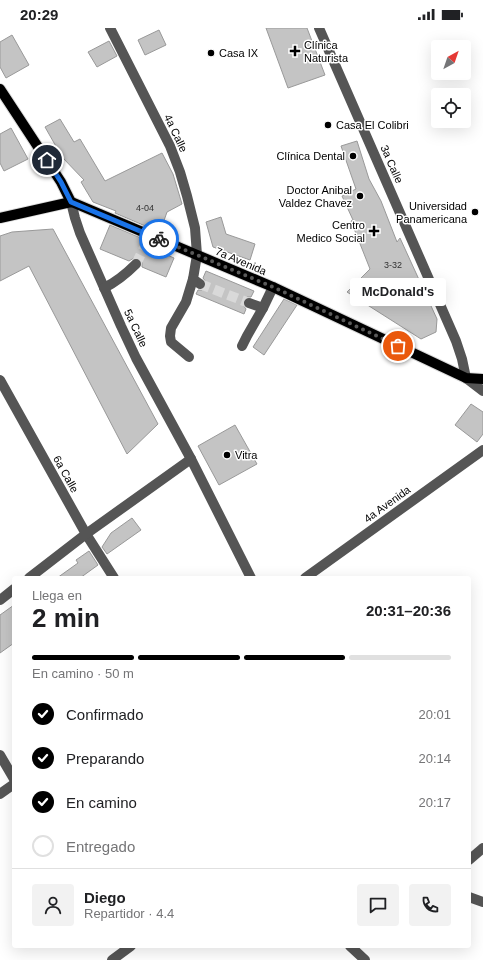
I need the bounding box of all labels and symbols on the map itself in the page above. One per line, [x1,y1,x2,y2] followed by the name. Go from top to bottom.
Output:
[304,39,349,64] place label: Clínica Naturista
[431,40,471,80] north arrow
[289,45,301,57] marker: Clínica Naturista
[219,47,259,59] place label: Casa IX
[206,48,216,58] marker: Casa IX
[162,112,190,154] street label: 4a Calle
[336,119,409,131] place label: Casa El Colibri
[323,120,333,130] marker: Casa El Colibri
[30,143,64,177] pin
[378,143,406,185] street label: 3a Calle
[277,150,345,162] place label: Clínica Dental
[348,151,358,161] marker: Clínica Dental
[279,184,352,209] place label: Doctor Anibal Valdez Chavez
[355,191,365,201] marker: Doctor Anibal Valdez Chavez
[396,200,468,225] place label: Universidad Panamericana
[136,203,154,213] house number: 4-04
[470,207,480,217] marker: Universidad Panamericana
[139,219,179,259] courier
[297,219,365,244] place label: Centro Medico Social
[368,225,380,237] marker: Centro Medico Social
[214,245,269,277] street label: 7a Avenida
[384,260,402,270] house number: 3-32
[350,278,446,306] callout: McDonald's
[122,307,150,349] street label: 5a Calle
[381,329,415,363] pin
[235,449,258,461] place label: Vitra
[222,450,232,460] marker: Vitra
[51,453,81,495] street label: 6a Calle
[362,483,413,525] street label: 4a Avenida

